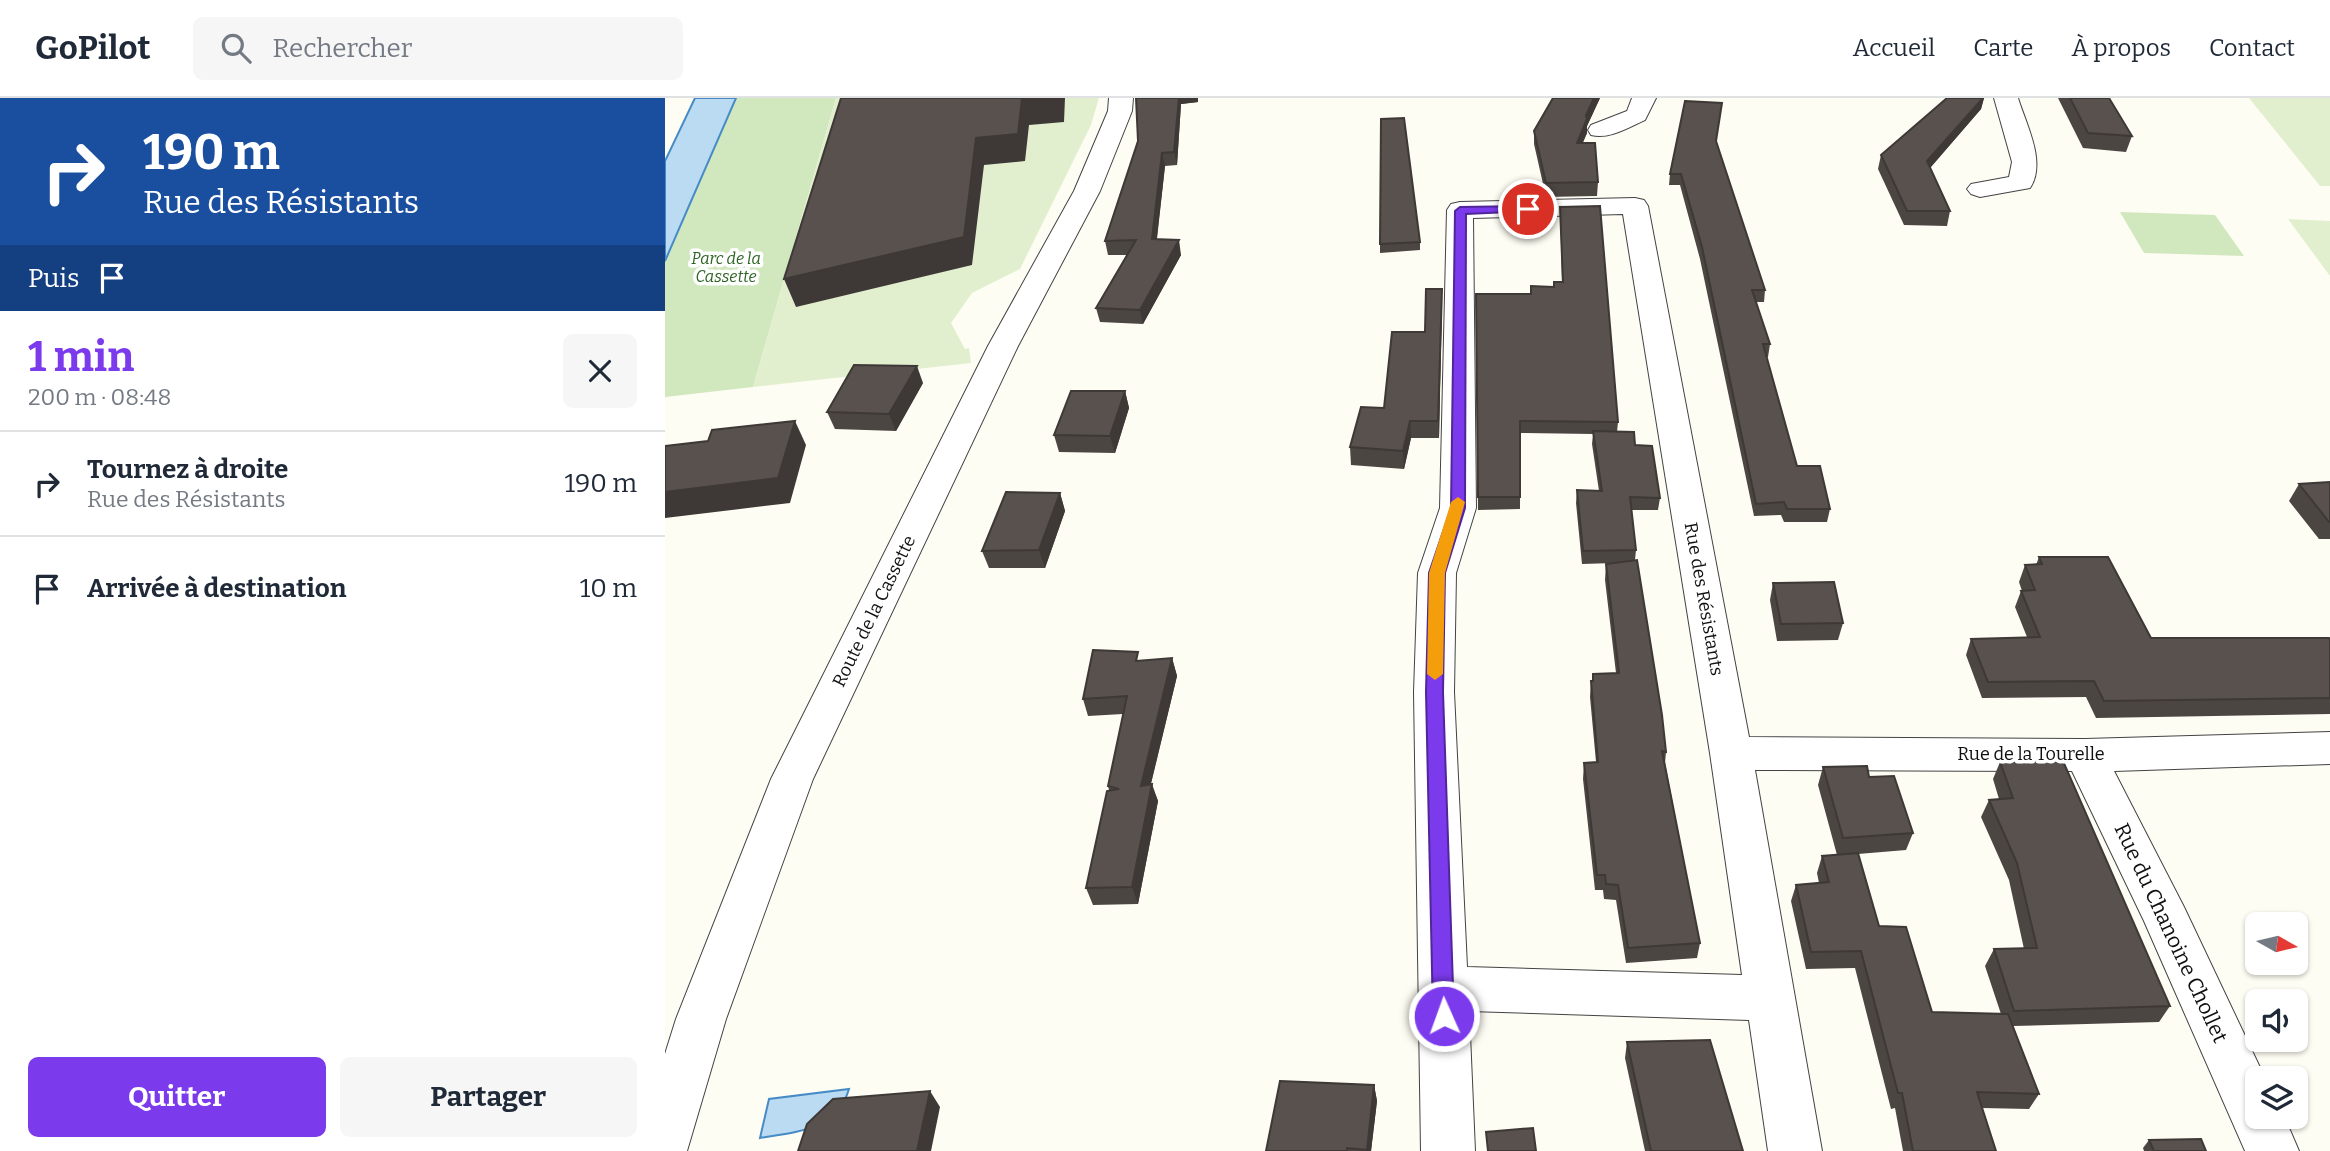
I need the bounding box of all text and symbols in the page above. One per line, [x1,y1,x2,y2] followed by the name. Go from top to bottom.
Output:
[193,17,683,80] search box
[35,28,151,68] text: GoPilot
[217,29,255,67] icon: search
[273,33,412,64] text: Rechercher
[1853,34,1935,62] text: Accueil
[1973,34,2033,62] text: Carte
[2071,34,2171,62] text: À propos
[2209,34,2295,62] text: Contact
[143,123,280,182] text: 190 m
[28,126,119,217] icon: right
[1498,179,1558,239] pin
[143,183,419,221] text: Rue des Résistants
[1509,190,1547,228] icon: arrive
[691,249,761,286] park label: Parc de la Cassette
[93,259,131,297] icon: arrive
[28,263,79,294] text: Puis
[28,332,134,382] text: 1 min
[563,334,637,408] button: close
[28,383,171,411] text: 200 m · 08:48
[87,454,288,485] text: Tournez à droite
[28,465,66,503] icon: right
[565,468,637,499] text: 190 m
[87,485,285,513] text: Rue des Résistants
[1680,521,1728,677] street label: Rue des Résistants
[828,532,920,690] street label: Route de la Cassette
[28,570,66,608] icon: arrive
[87,573,346,604] text: Arrivée à destination
[580,573,637,604] text: 10 m
[1957,743,2105,765] street label: Rue de la Tourelle
[2109,819,2233,1047] street label: Rue du Chanoine Chollet
[2245,912,2308,975] north arrow
[2245,912,2308,1129] map controls
[1407,979,1481,1053] position arrow
[2245,989,2308,1052] button: sound
[28,1057,326,1137] button: Quitter
[340,1057,637,1137] button: Partager
[2245,1066,2308,1129] button: layers

